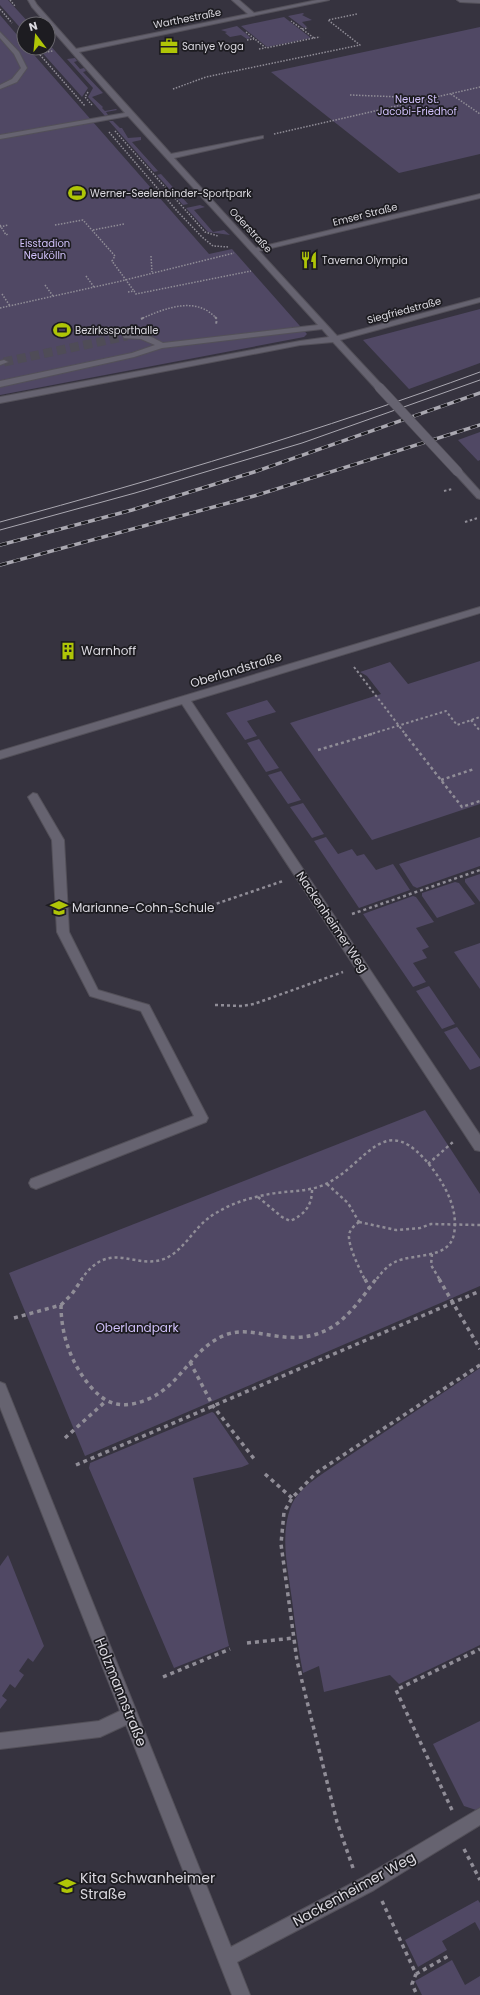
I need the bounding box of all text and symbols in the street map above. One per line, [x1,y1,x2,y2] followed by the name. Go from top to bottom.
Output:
[152,5,222,32] street label: Warthestraße
[16,16,56,56] north arrow
[27,18,39,35] text: N
[159,36,179,56] office icon: Saniye Yoga
[182,39,244,54] place label: Saniye Yoga
[377,92,457,119] park label: Neuer St. Jacobi-Friedhof
[67,183,87,203] sports icon: Werner-Seelenbinder-Sportpark
[90,186,252,201] place label: Werner-Seelenbinder-Sportpark
[331,199,399,230] street label: Emser Straße
[226,204,276,256] street label: Oderstraße
[20,236,70,263] park label: Eisstadion Neukölln
[299,250,319,270] restaurant icon: Taverna Olympia
[322,253,408,268] place label: Taverna Olympia
[365,293,443,328] street label: Siegfriedstraße
[52,320,72,340] sports icon: Bezirkssporthalle
[75,323,158,338] place label: Bezirkssporthalle
[58,641,78,661] building icon: Warnhoff
[81,642,136,659] place label: Warnhoff
[188,647,284,692] street label: Oberlandstraße
[292,868,372,975] street label: Nackenheimer Weg
[49,898,69,918] school or university icon: Marianne-Cohn-Schule
[72,899,214,916] place label: Marianne-Cohn-Schule
[95,1319,179,1336] park label: Oberlandpark
[90,1635,152,1750] street label: Holzmannstraße
[289,1847,419,1931] street label: Nackenheimer Weg
[80,1868,215,1904] place label: Kita Schwanheimer Straße
[57,1876,77,1896] school or university icon: Kita Schwanheimer Straße

